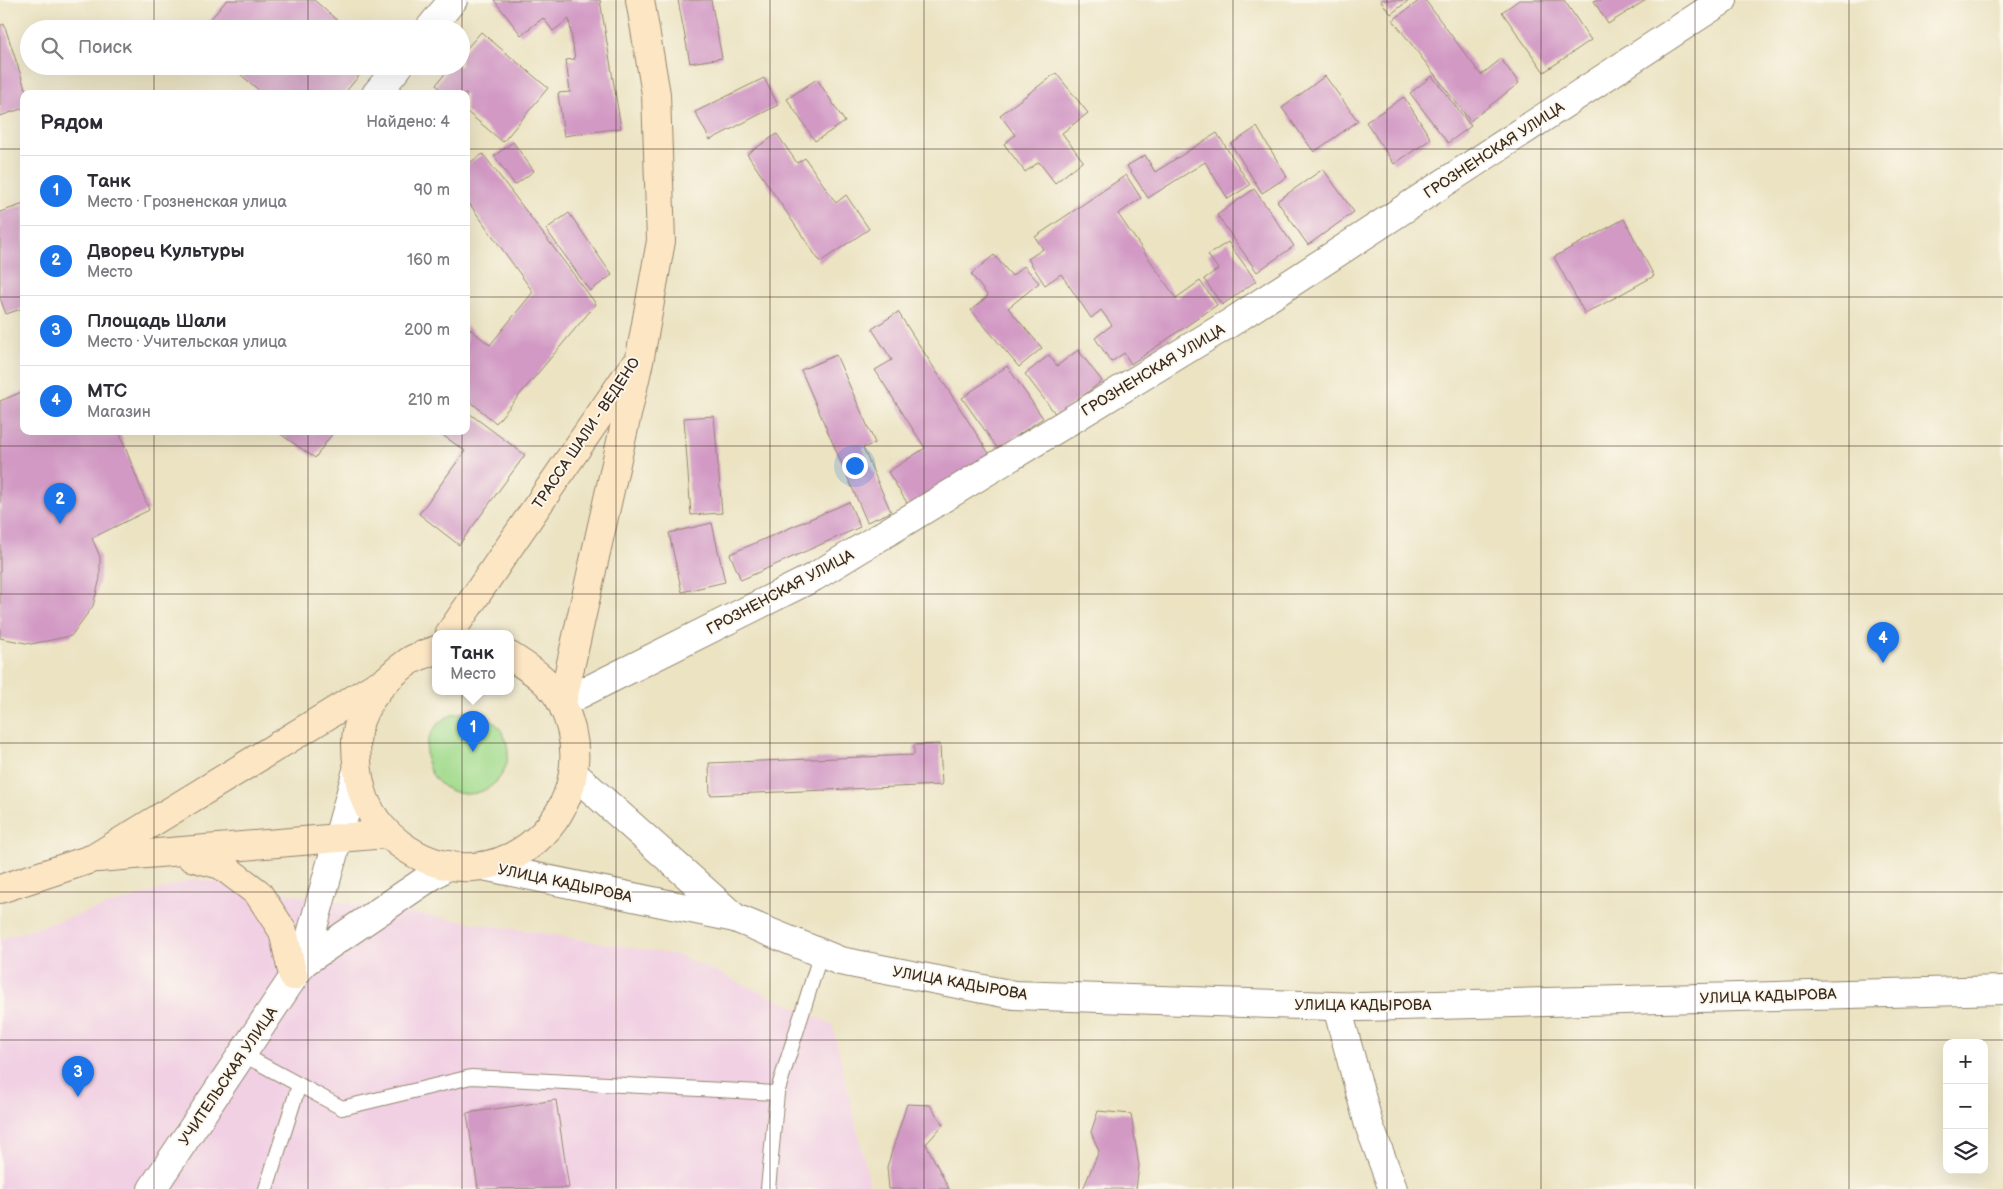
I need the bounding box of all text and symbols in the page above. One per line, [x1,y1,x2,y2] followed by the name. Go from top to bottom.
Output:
[20,20,470,75] search box
[38,34,66,62] icon: search
[78,36,132,59] text: Поиск
[1420,97,1569,203] street label: ГРОЗНЕНСКАЯ УЛИЦА
[40,110,103,135] text: Рядом
[366,113,450,132] text: Найдено: 4
[87,170,131,193] text: Танк
[53,181,59,200] text: 1
[414,181,450,200] text: 90 m
[87,193,287,212] text: Место · Грозненская улица
[87,240,245,263] text: Дворец Культуры
[51,251,61,270] text: 2
[407,251,450,270] text: 160 m
[87,263,133,282] text: Место
[87,310,226,333] text: Площадь Шали
[1078,320,1229,421] street label: ГРОЗНЕНСКАЯ УЛИЦА
[51,321,61,340] text: 3
[404,321,450,340] text: 200 m
[87,333,287,352] text: Место · Учительская улица
[529,354,644,513] street label: ТРАССА ШАЛИ - ВЕДЕНО
[87,380,127,403] text: МТС
[51,391,61,410] text: 4
[408,391,450,410] text: 210 m
[87,403,151,422] text: Магазин
[842,453,868,479] your location
[44,483,76,524] pin: 2
[703,545,858,639] street label: ГРОЗНЕНСКАЯ УЛИЦА
[1867,622,1899,663] pin: 4
[432,630,514,695] popup
[450,642,494,665] text: Танк
[450,665,496,684] text: Место
[457,711,489,752] pin: 1
[496,860,635,907] street label: УЛИЦА КАДЫРОВА
[891,962,1030,1005] street label: УЛИЦА КАДЫРОВА
[1699,985,1838,1008] street label: УЛИЦА КАДЫРОВА
[1295,996,1432,1015] street label: УЛИЦА КАДЫРОВА
[175,1003,282,1149] street label: УЧИТЕЛЬСКАЯ УЛИЦА
[1943,1039,1988,1174] map controls
[1943,1039,1988,1084] button: +
[62,1056,94,1097] pin: 3
[1943,1084,1988,1129] button: −
[1943,1129,1988,1174] button: layers

